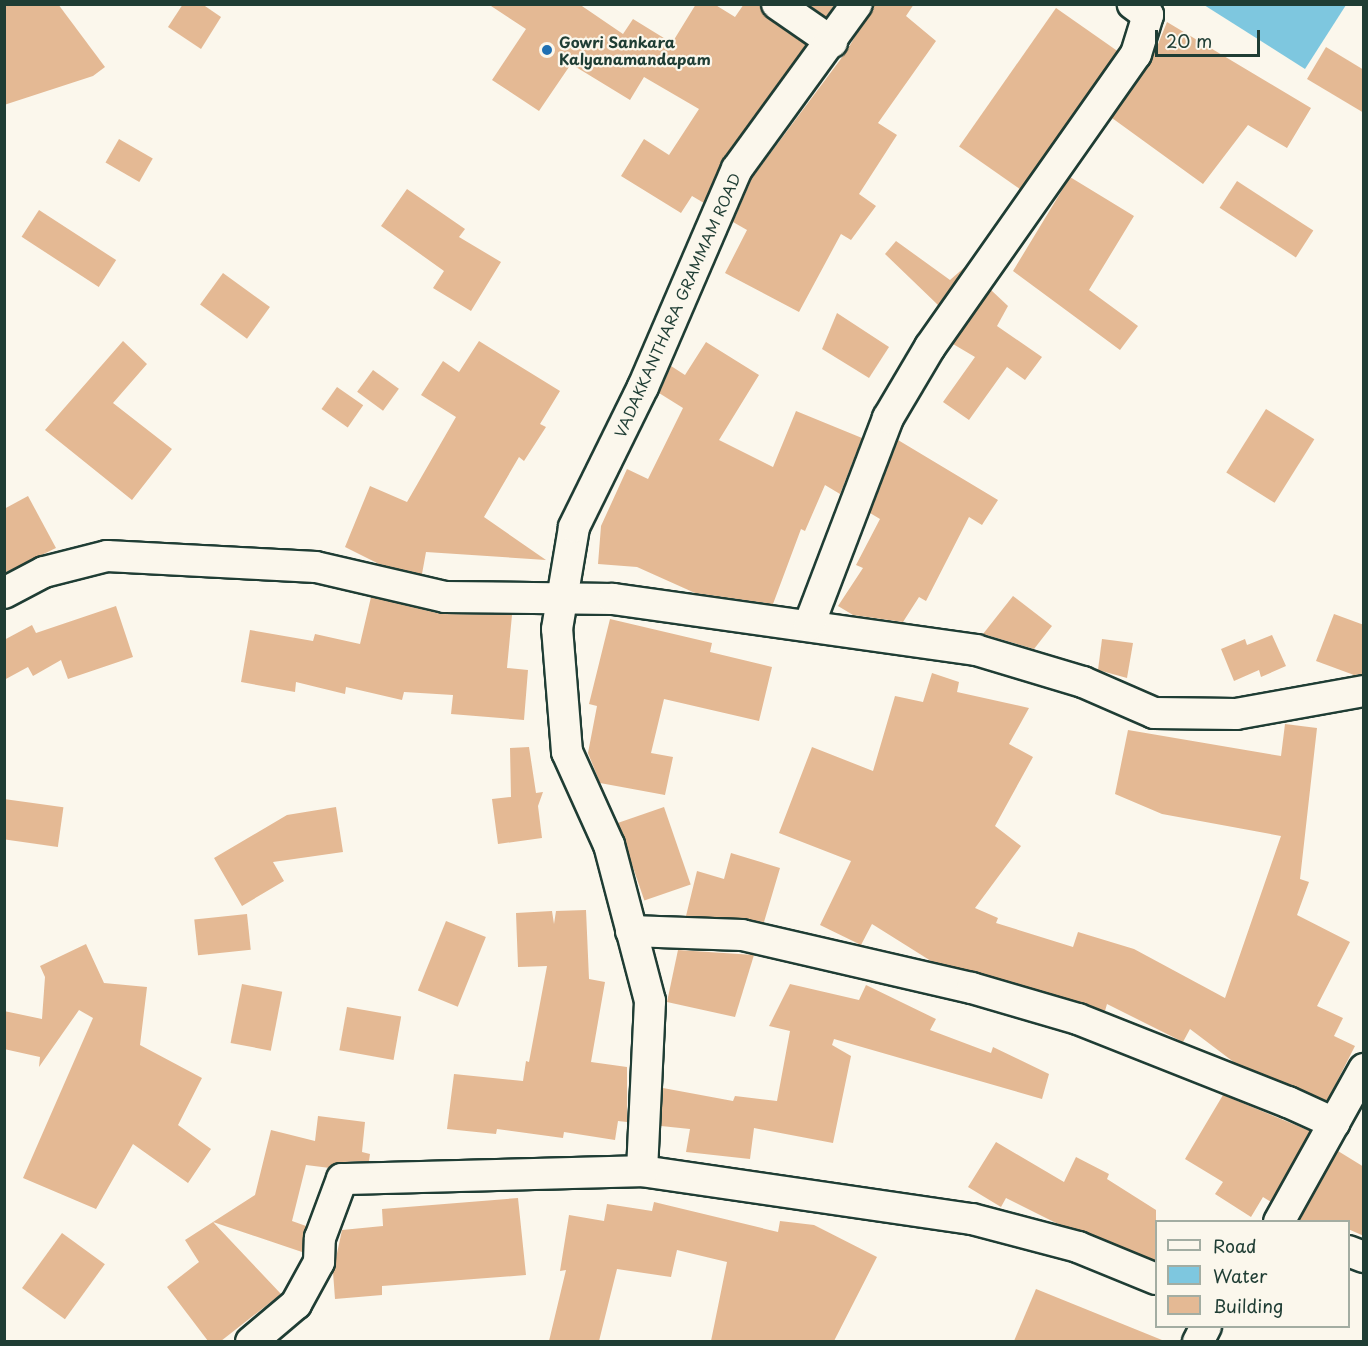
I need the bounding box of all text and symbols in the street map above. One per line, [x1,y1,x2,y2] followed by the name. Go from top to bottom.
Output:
[1158,18,1263,56] scale bar
[1166,27,1212,54] text: 20 m
[559,32,711,67] place label: Gowri Sankara Kalyanamandapam
[540,43,554,57] marker: Gowri Sankara Kalyanamandapam
[611,171,743,439] street label: VADAKKANTHARA GRAMMAM ROAD
[1155,1220,1350,1328] legend
[1213,1232,1257,1259] text: Road
[1213,1262,1267,1289] text: Water
[1213,1292,1283,1319] text: Building

